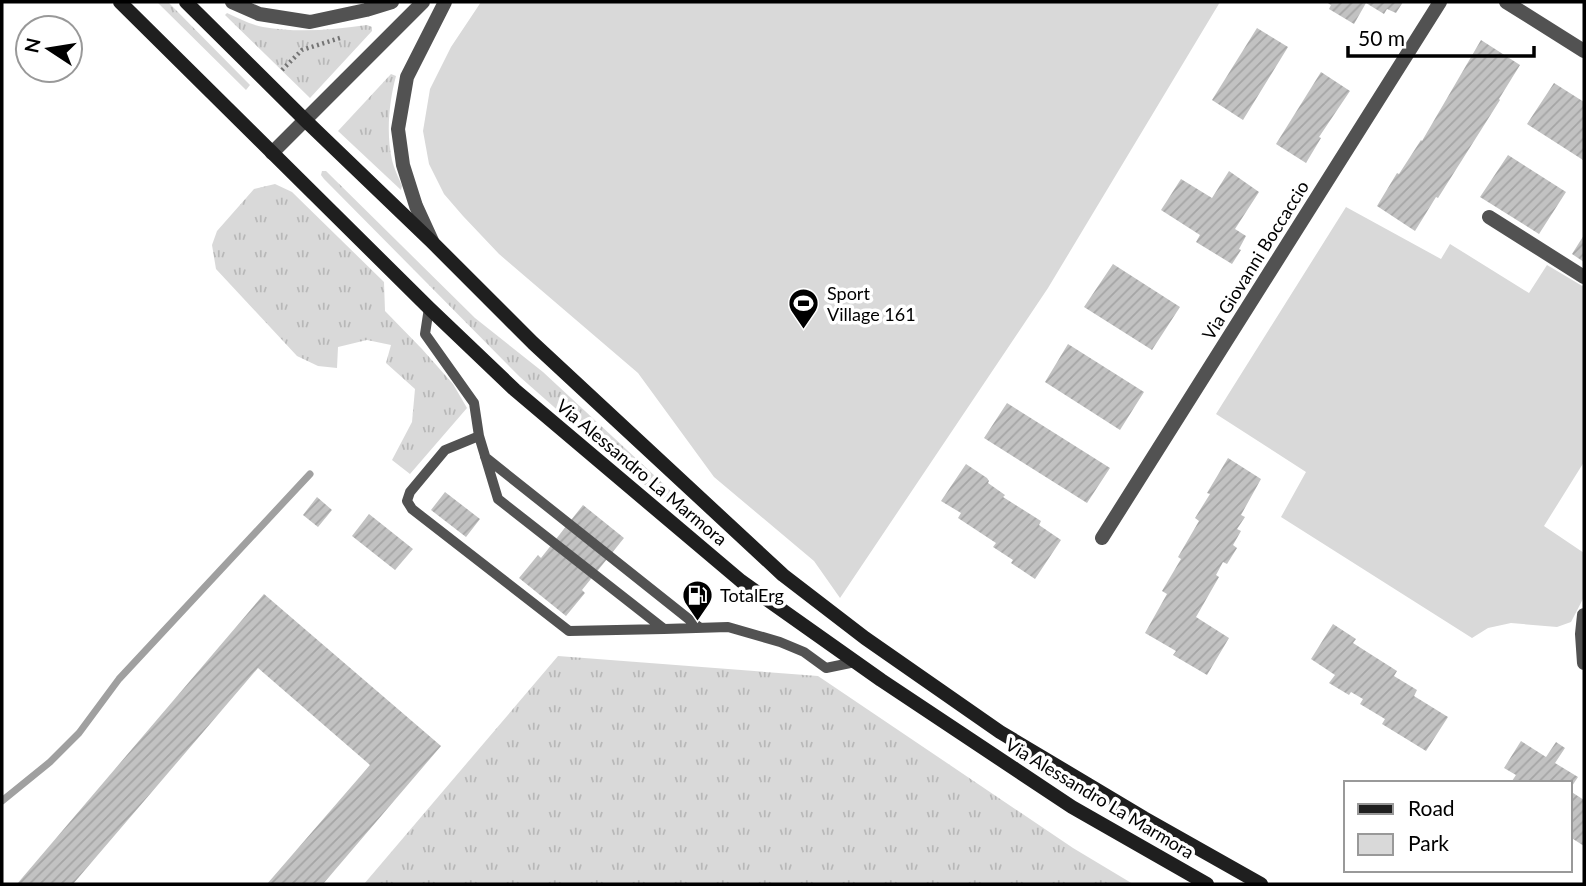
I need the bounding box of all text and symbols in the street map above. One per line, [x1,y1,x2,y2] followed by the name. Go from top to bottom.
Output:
[14,14,84,84] north arrow
[1348,14,1534,58] scale bar
[1358,25,1405,50] text: 50 m
[19,36,45,55] text: N
[1197,176,1313,344] street label: Via Giovanni Boccaccio
[827,282,916,325] place label: Sport Village 161
[787,286,821,330] sports icon: Sport Village 161
[552,394,732,550] street label: Via Alessandro La Marmora
[680,578,714,622] fuel station icon: TotalErg
[720,584,784,606] place label: TotalErg
[1002,733,1198,863] street label: Via Alessandro La Marmora
[1344,781,1572,872] legend
[1408,795,1455,820] text: Road
[1408,830,1449,855] text: Park

